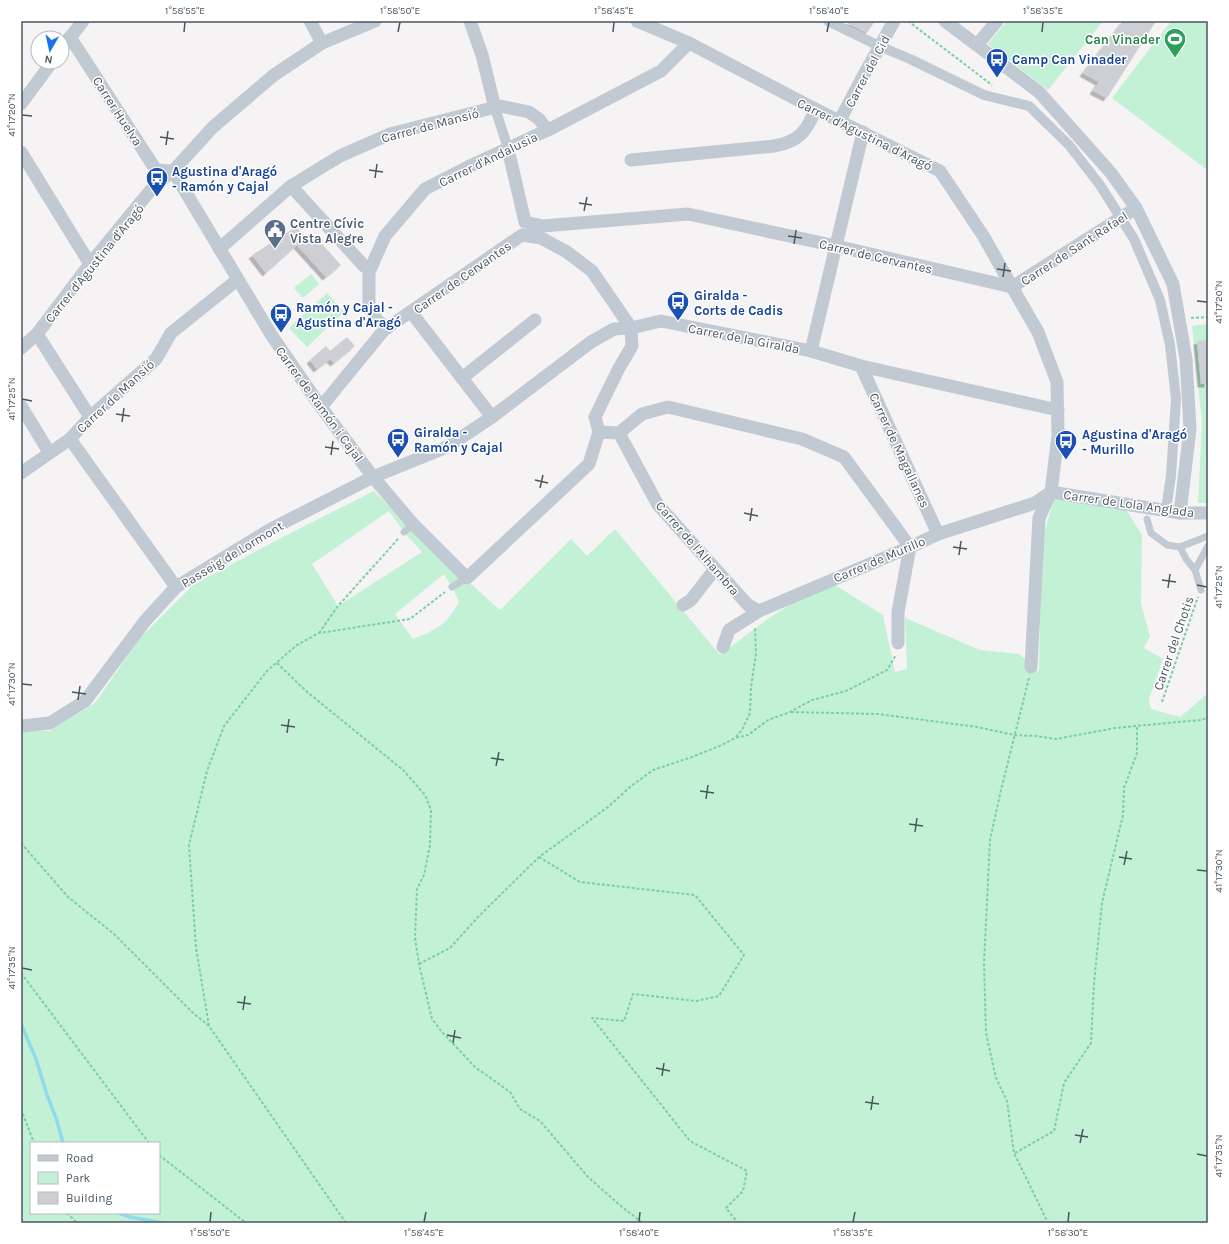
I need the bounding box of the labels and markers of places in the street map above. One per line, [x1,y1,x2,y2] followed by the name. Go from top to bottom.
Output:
[1162,26,1188,59] sports icon: Can Vinader
[1085,32,1161,47] place label: Can Vinader
[984,46,1010,79] bus stop icon: Camp Can Vinader
[1012,52,1127,67] place label: Camp Can Vinader
[172,164,277,194] place label: Agustina d'Aragó - Ramón y Cajal
[144,165,170,198] bus stop icon: Agustina d'Aragó - Ramón y Cajal
[290,216,364,246] place label: Centre Cívic Vista Alegre
[262,217,288,250] public building icon: Centre Cívic Vista Alegre
[694,288,783,318] place label: Giralda - Corts de Cadis
[665,289,691,322] bus stop icon: Giralda - Corts de Cadis
[296,300,401,330] place label: Ramón y Cajal - Agustina d'Aragó
[268,301,294,334] bus stop icon: Ramón y Cajal - Agustina d'Aragó
[414,425,503,455] place label: Giralda - Ramón y Cajal
[385,426,411,459] bus stop icon: Giralda - Ramón y Cajal
[1082,427,1187,457] place label: Agustina d'Aragó - Murillo
[1053,428,1079,461] bus stop icon: Agustina d'Aragó - Murillo

